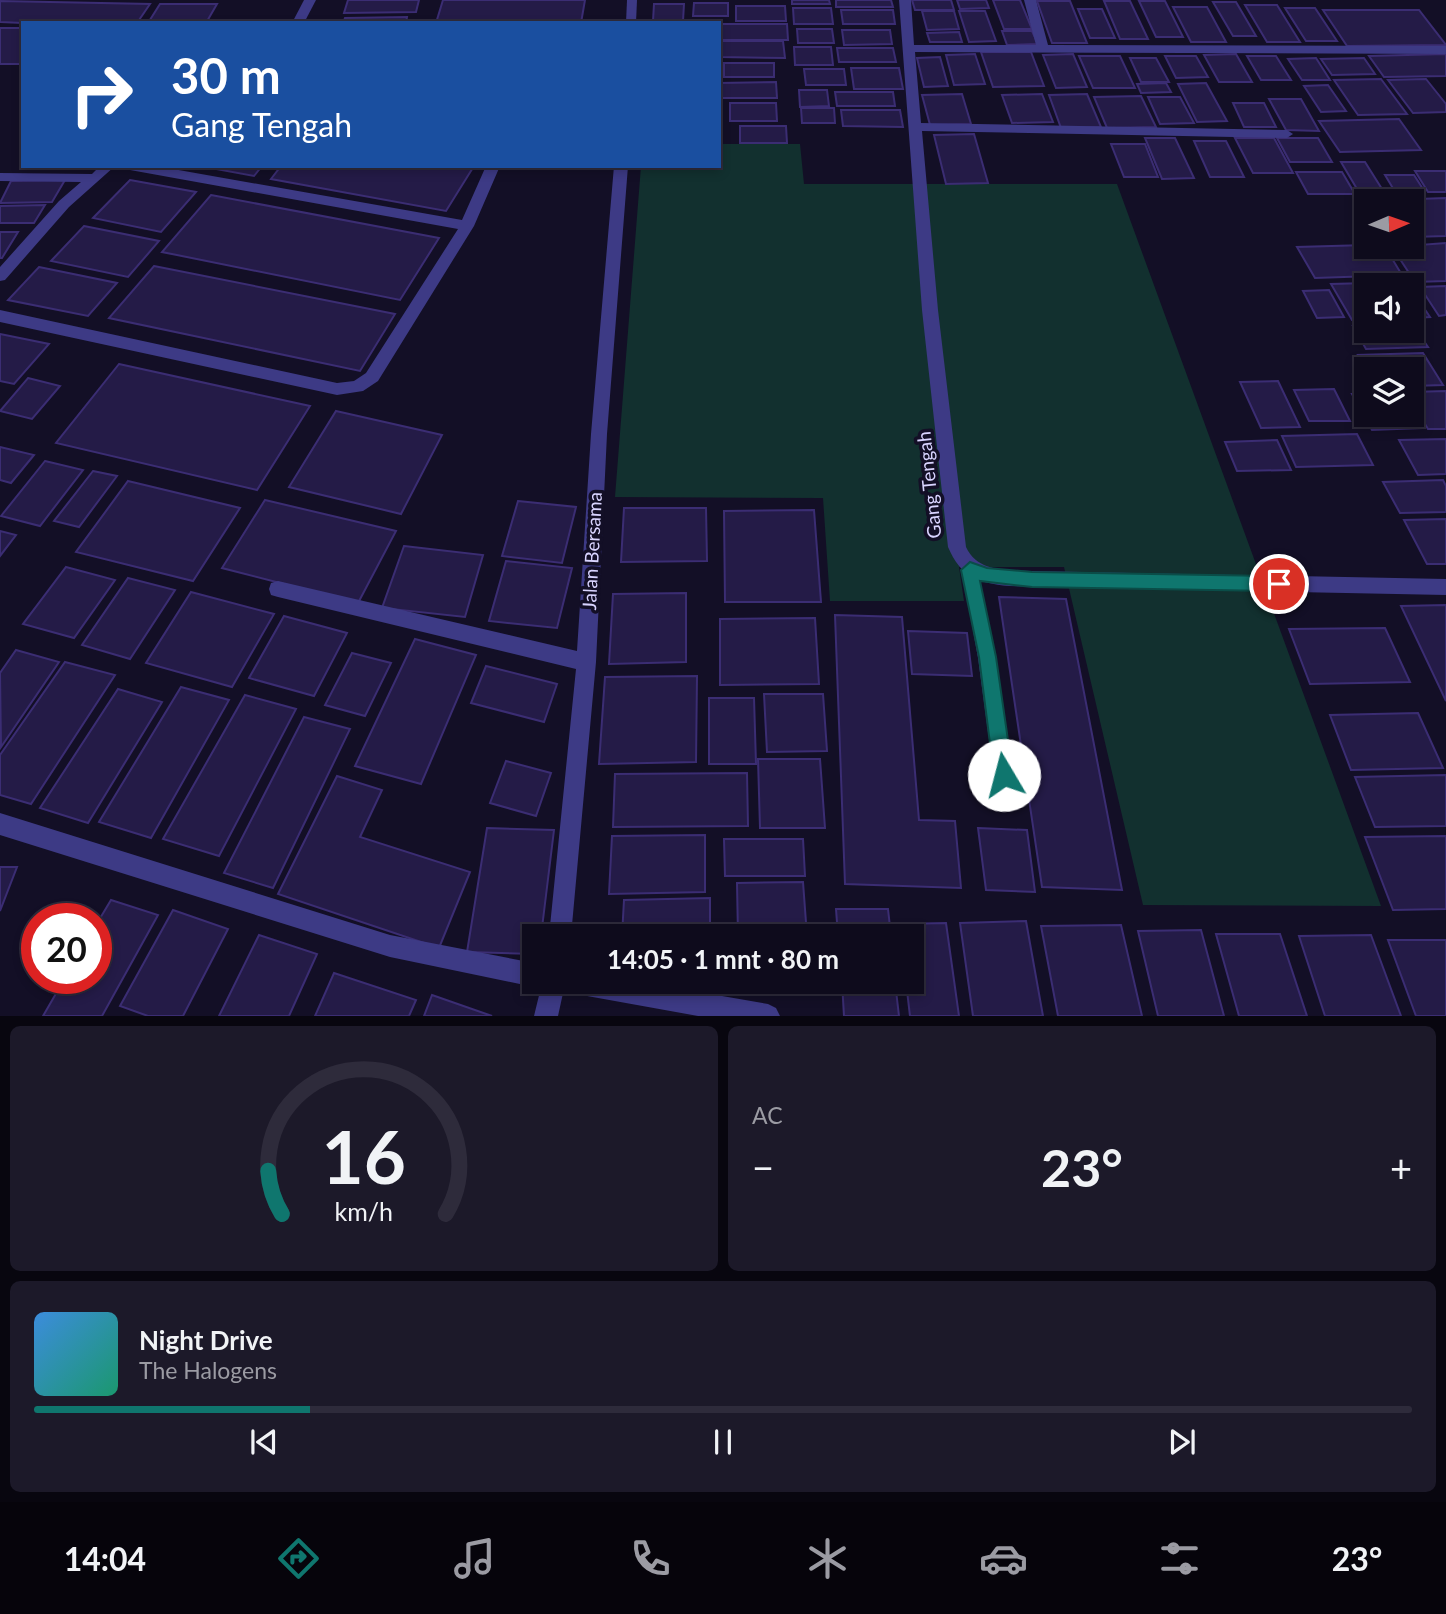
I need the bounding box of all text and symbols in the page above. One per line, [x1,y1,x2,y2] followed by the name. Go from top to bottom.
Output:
[171,46,281,104] text: 30 m
[56,49,147,140] icon: right
[171,105,352,144] text: Gang Tengah
[1354,189,1424,259] north arrow
[1354,189,1424,427] map controls
[1354,273,1424,343] button: sound
[1354,357,1424,427] button: layers
[911,430,946,540] street label: Gang Tengah
[577,491,606,611] street label: Jalan Bersama
[1249,554,1309,614] pin
[1260,565,1298,603] icon: arrive
[967,738,1041,812] position arrow
[21,903,112,994] speed limit sign: 20
[607,943,839,975] text: 14:05 · 1 mnt · 80 m
[752,1101,783,1129] text: AC
[322,1113,406,1201] text: 16
[1041,1136,1123,1198] text: 23°
[752,1144,774,1190] text: −
[1390,1144,1412,1190] text: +
[335,1196,393,1226] text: km/h
[139,1324,273,1356] text: Night Drive
[139,1356,277,1384] text: The Halogens
[245,1423,283,1461] icon: previous
[704,1423,742,1461] icon: pause
[1163,1423,1201,1461] icon: next
[274,1534,323,1583] icon: directions
[450,1534,499,1583] icon: music
[626,1534,675,1583] icon: phone
[803,1534,852,1583] icon: climate
[979,1534,1028,1583] icon: car
[1155,1534,1204,1583] icon: filters
[64,1539,146,1578] text: 14:04
[1332,1539,1382,1578] text: 23°

